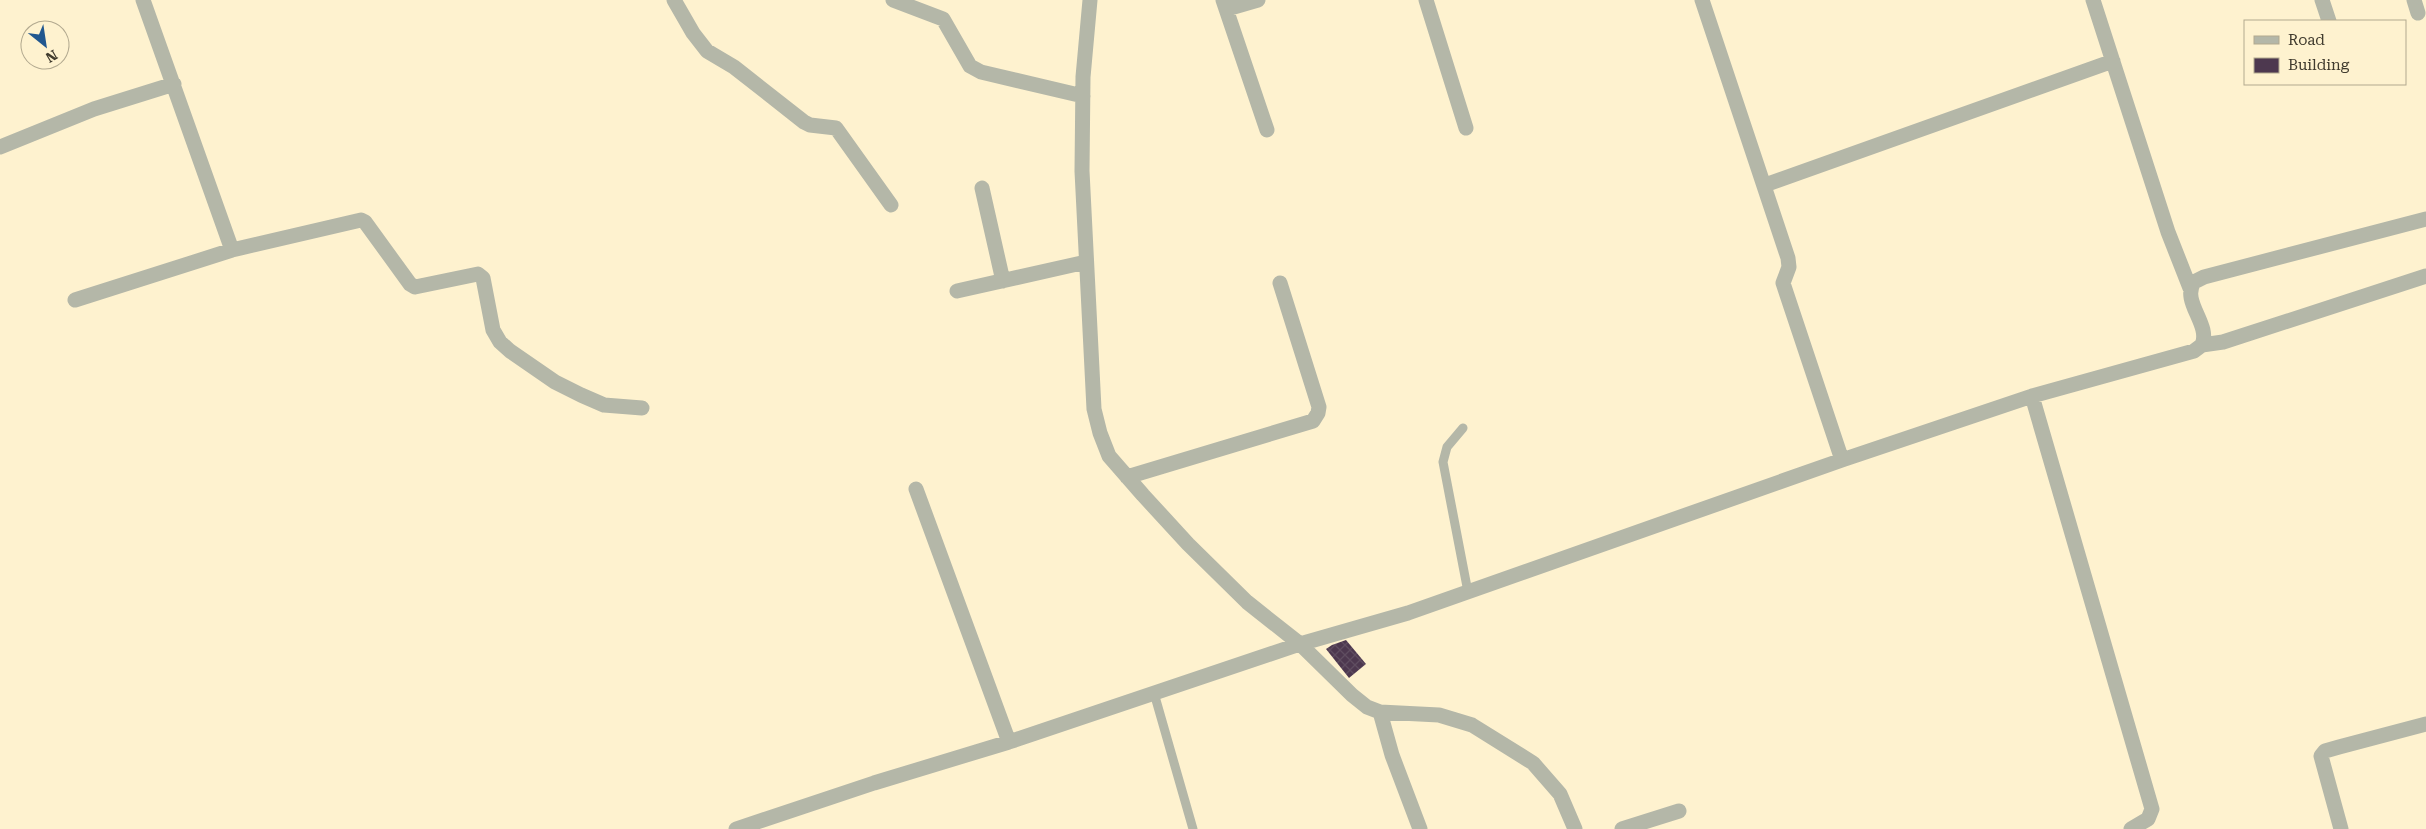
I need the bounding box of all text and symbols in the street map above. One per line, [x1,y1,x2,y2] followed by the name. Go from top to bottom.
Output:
[20,20,70,70] north arrow
[2244,20,2406,85] legend
[2288,31,2325,49] text: Road
[43,47,60,66] text: N
[2288,56,2350,74] text: Building

